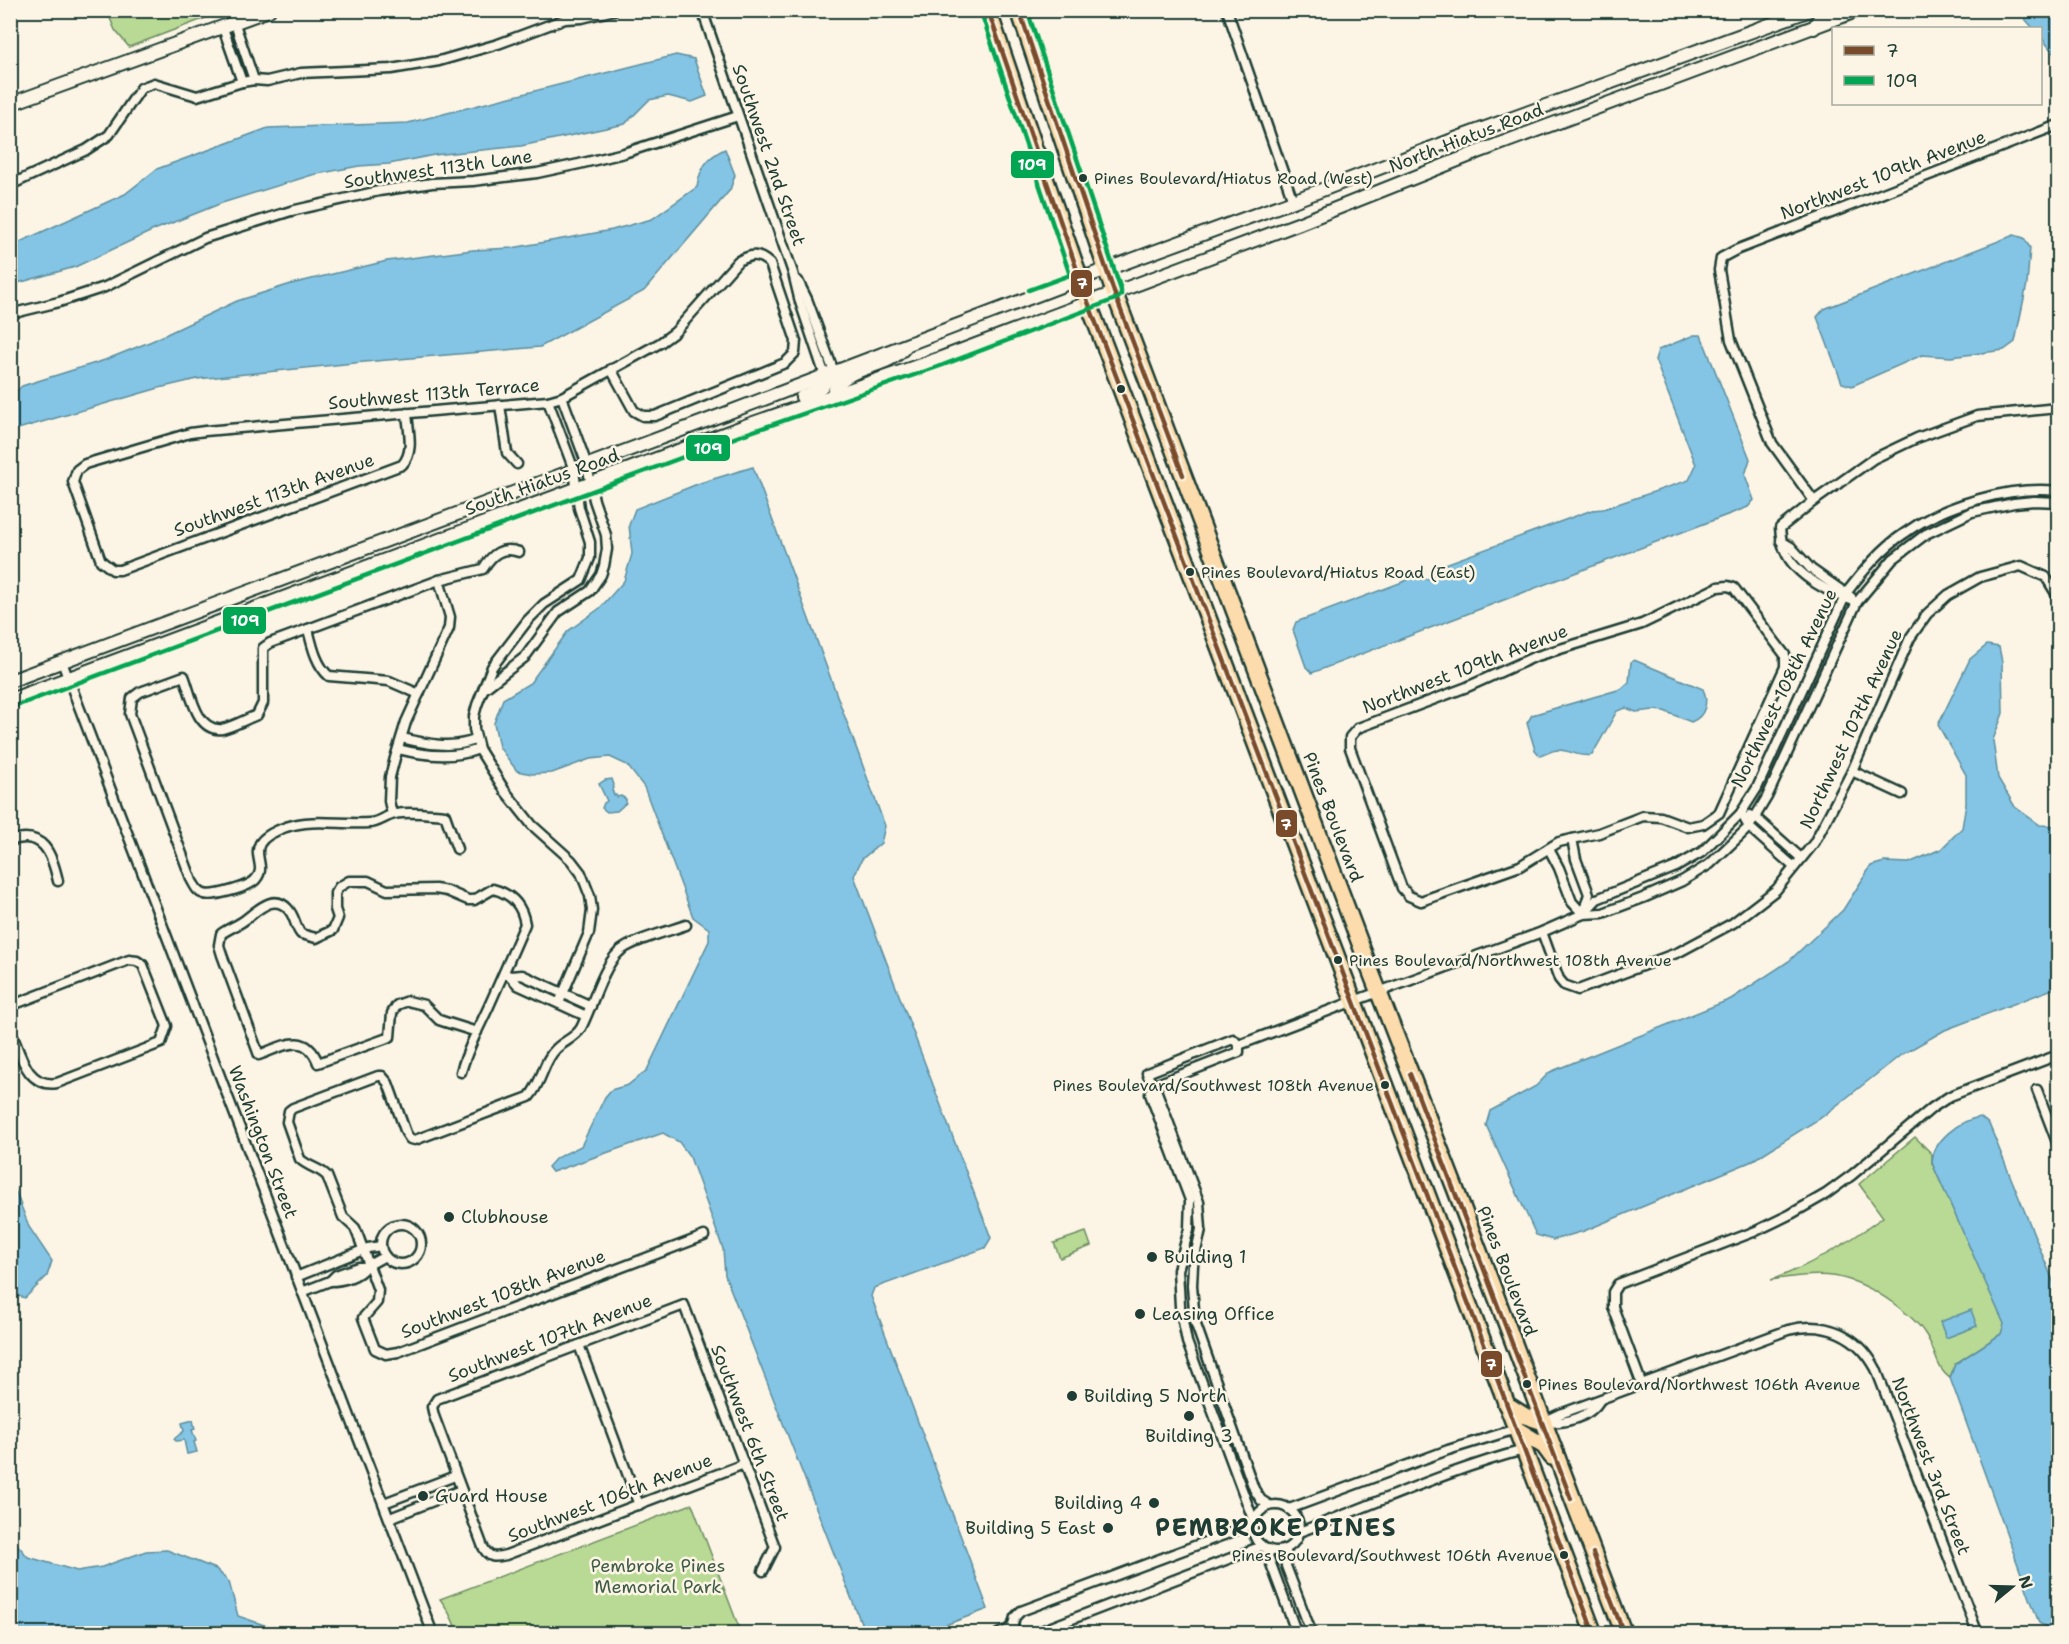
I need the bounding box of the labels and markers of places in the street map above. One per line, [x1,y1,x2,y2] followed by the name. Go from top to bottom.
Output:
[1094,168,1373,189] place label: Pines Boulevard/Hiatus Road (West)
[1077,172,1089,184] marker: Pines Boulevard/Hiatus Road (West)
[1115,383,1127,395] unlabelled marker
[1201,562,1475,583] place label: Pines Boulevard/Hiatus Road (East)
[1184,566,1196,578] marker: Pines Boulevard/Hiatus Road (East)
[1349,950,1672,971] place label: Pines Boulevard/Northwest 108th Avenue
[1332,954,1344,966] marker: Pines Boulevard/Northwest 108th Avenue
[1053,1075,1374,1096] place label: Pines Boulevard/Southwest 108th Avenue
[1379,1079,1391,1091] marker: Pines Boulevard/Southwest 108th Avenue
[461,1205,549,1229] place label: Clubhouse
[442,1210,456,1224] marker: Clubhouse
[1164,1245,1247,1269] place label: Building 1
[1145,1250,1159,1264] marker: Building 1
[1152,1302,1275,1326] place label: Leasing Office
[1133,1307,1147,1321] marker: Leasing Office
[1538,1374,1861,1395] place label: Pines Boulevard/Northwest 106th Avenue
[1521,1378,1533,1390] marker: Pines Boulevard/Northwest 106th Avenue
[1084,1384,1227,1408] place label: Building 5 North
[1065,1389,1079,1403] marker: Building 5 North
[1182,1409,1196,1423] marker: Building 3
[1145,1424,1233,1448] place label: Building 3
[435,1484,548,1508] place label: Guard House
[416,1489,430,1503] marker: Guard House
[1054,1491,1142,1515] place label: Building 4
[1147,1496,1161,1510] marker: Building 4
[965,1516,1096,1540] place label: Building 5 East
[1101,1521,1115,1535] marker: Building 5 East
[1232,1545,1553,1566] place label: Pines Boulevard/Southwest 106th Avenue
[1558,1549,1570,1561] marker: Pines Boulevard/Southwest 106th Avenue

